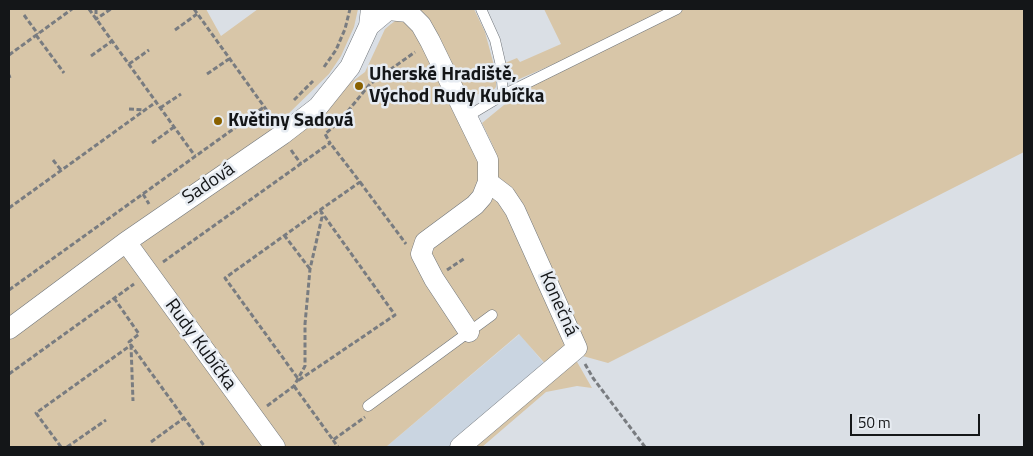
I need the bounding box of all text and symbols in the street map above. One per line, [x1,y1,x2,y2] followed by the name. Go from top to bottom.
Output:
[369,64,544,108] place label: Uherské Hradiště, Východ Rudy Kubíčka
[353,80,365,92] marker: Uherské Hradiště, Východ Rudy Kubíčka
[228,110,353,132] place label: Květiny Sadová
[212,115,224,127] marker: Květiny Sadová
[178,158,240,210] street label: Sadová
[534,268,582,340] street label: Konečná
[159,295,241,395] street label: Rudy Kubíčka
[853,404,983,436] scale bar
[858,411,891,434] text: 50 m

